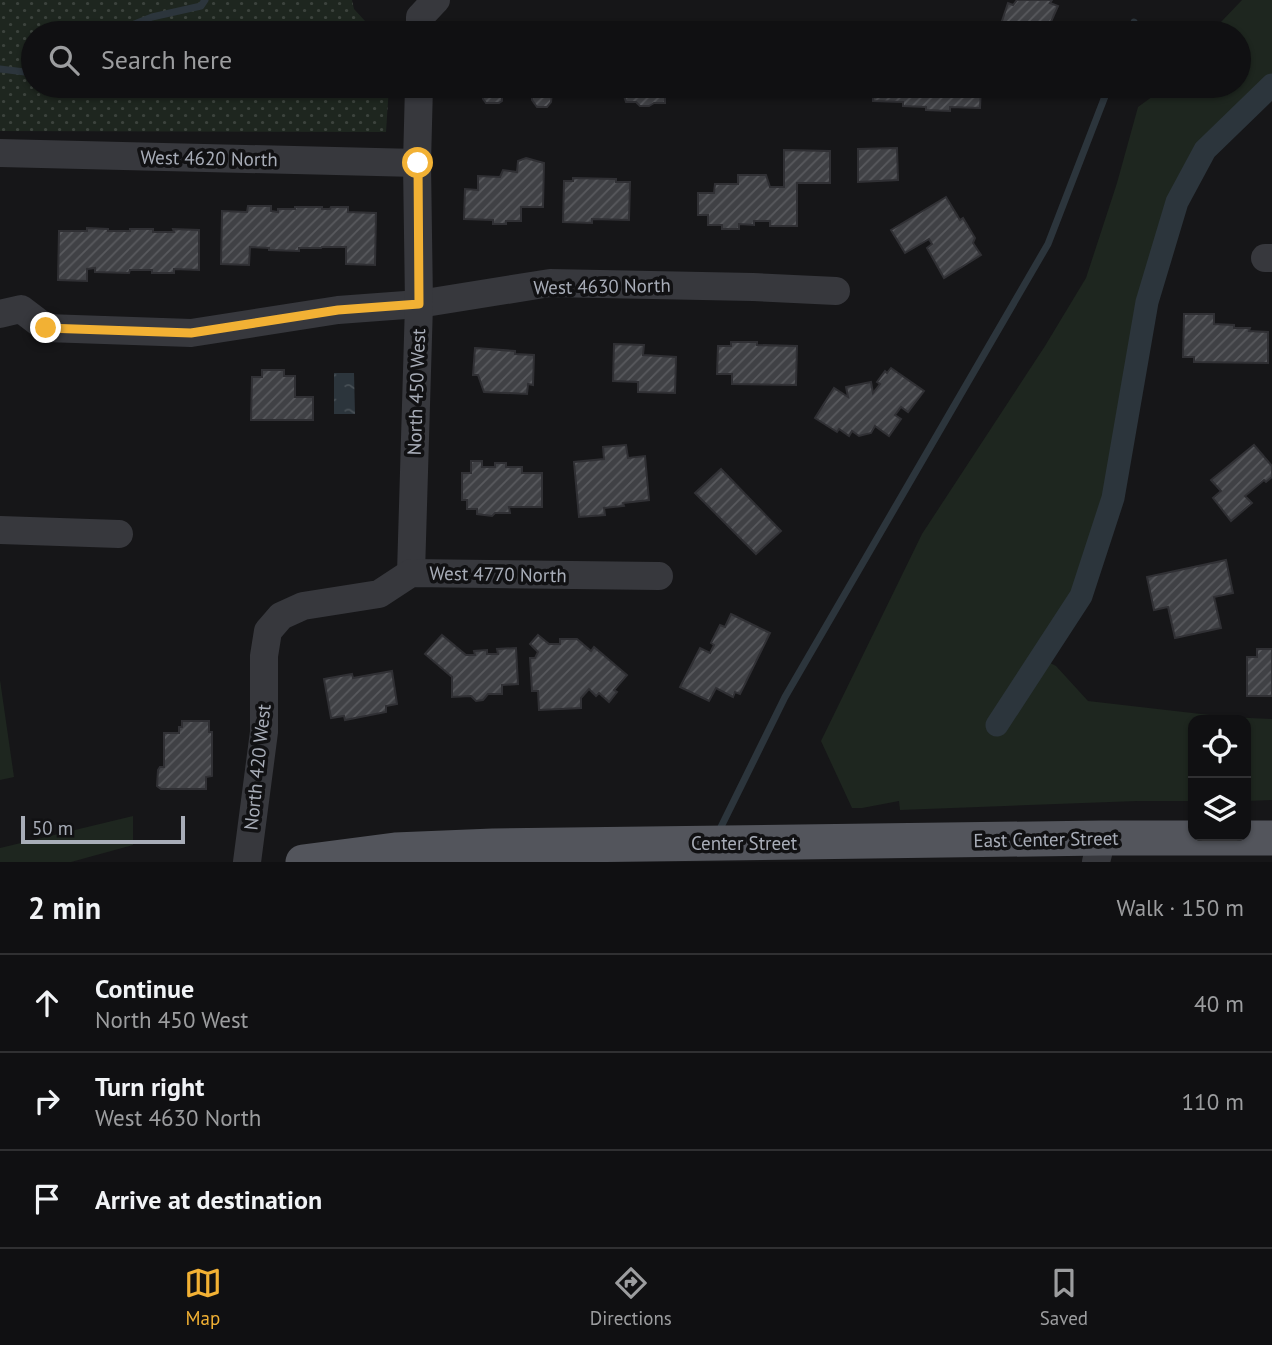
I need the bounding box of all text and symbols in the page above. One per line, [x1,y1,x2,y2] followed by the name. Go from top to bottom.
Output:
[21,21,1251,98] search box
[45,41,83,79] icon: search
[101,43,232,76] text: Search here
[140,145,278,171] street label: West 4620 North
[402,147,433,178] route start
[533,273,671,299] street label: West 4630 North
[30,312,61,343] route end
[402,328,430,456] street label: North 450 West
[429,561,567,587] street label: West 4770 North
[238,702,276,831] street label: North 420 West
[1188,715,1251,841] map controls
[1188,715,1251,778] button: locate
[1188,778,1251,841] button: layers
[21,813,186,845] scale bar
[32,816,73,840] text: 50 m
[973,826,1119,852] street label: East Center Street
[691,831,798,855] street label: Center Street
[28,888,101,927] text: 2 min
[1117,893,1244,922] text: Walk · 150 m
[95,972,194,1005] text: Continue
[28,984,66,1022] icon: ahead
[1194,989,1244,1018] text: 40 m
[95,1005,248,1034] text: North 450 West
[95,1070,204,1103] text: Turn right
[28,1082,66,1120] icon: right
[1182,1087,1244,1116] text: 110 m
[95,1103,261,1132] text: West 4630 North
[28,1180,66,1218] icon: arrive
[95,1183,322,1216] text: Arrive at destination
[184,1264,222,1330] tab: Map
[590,1264,672,1330] tab: Directions
[1040,1264,1088,1330] tab: Saved

